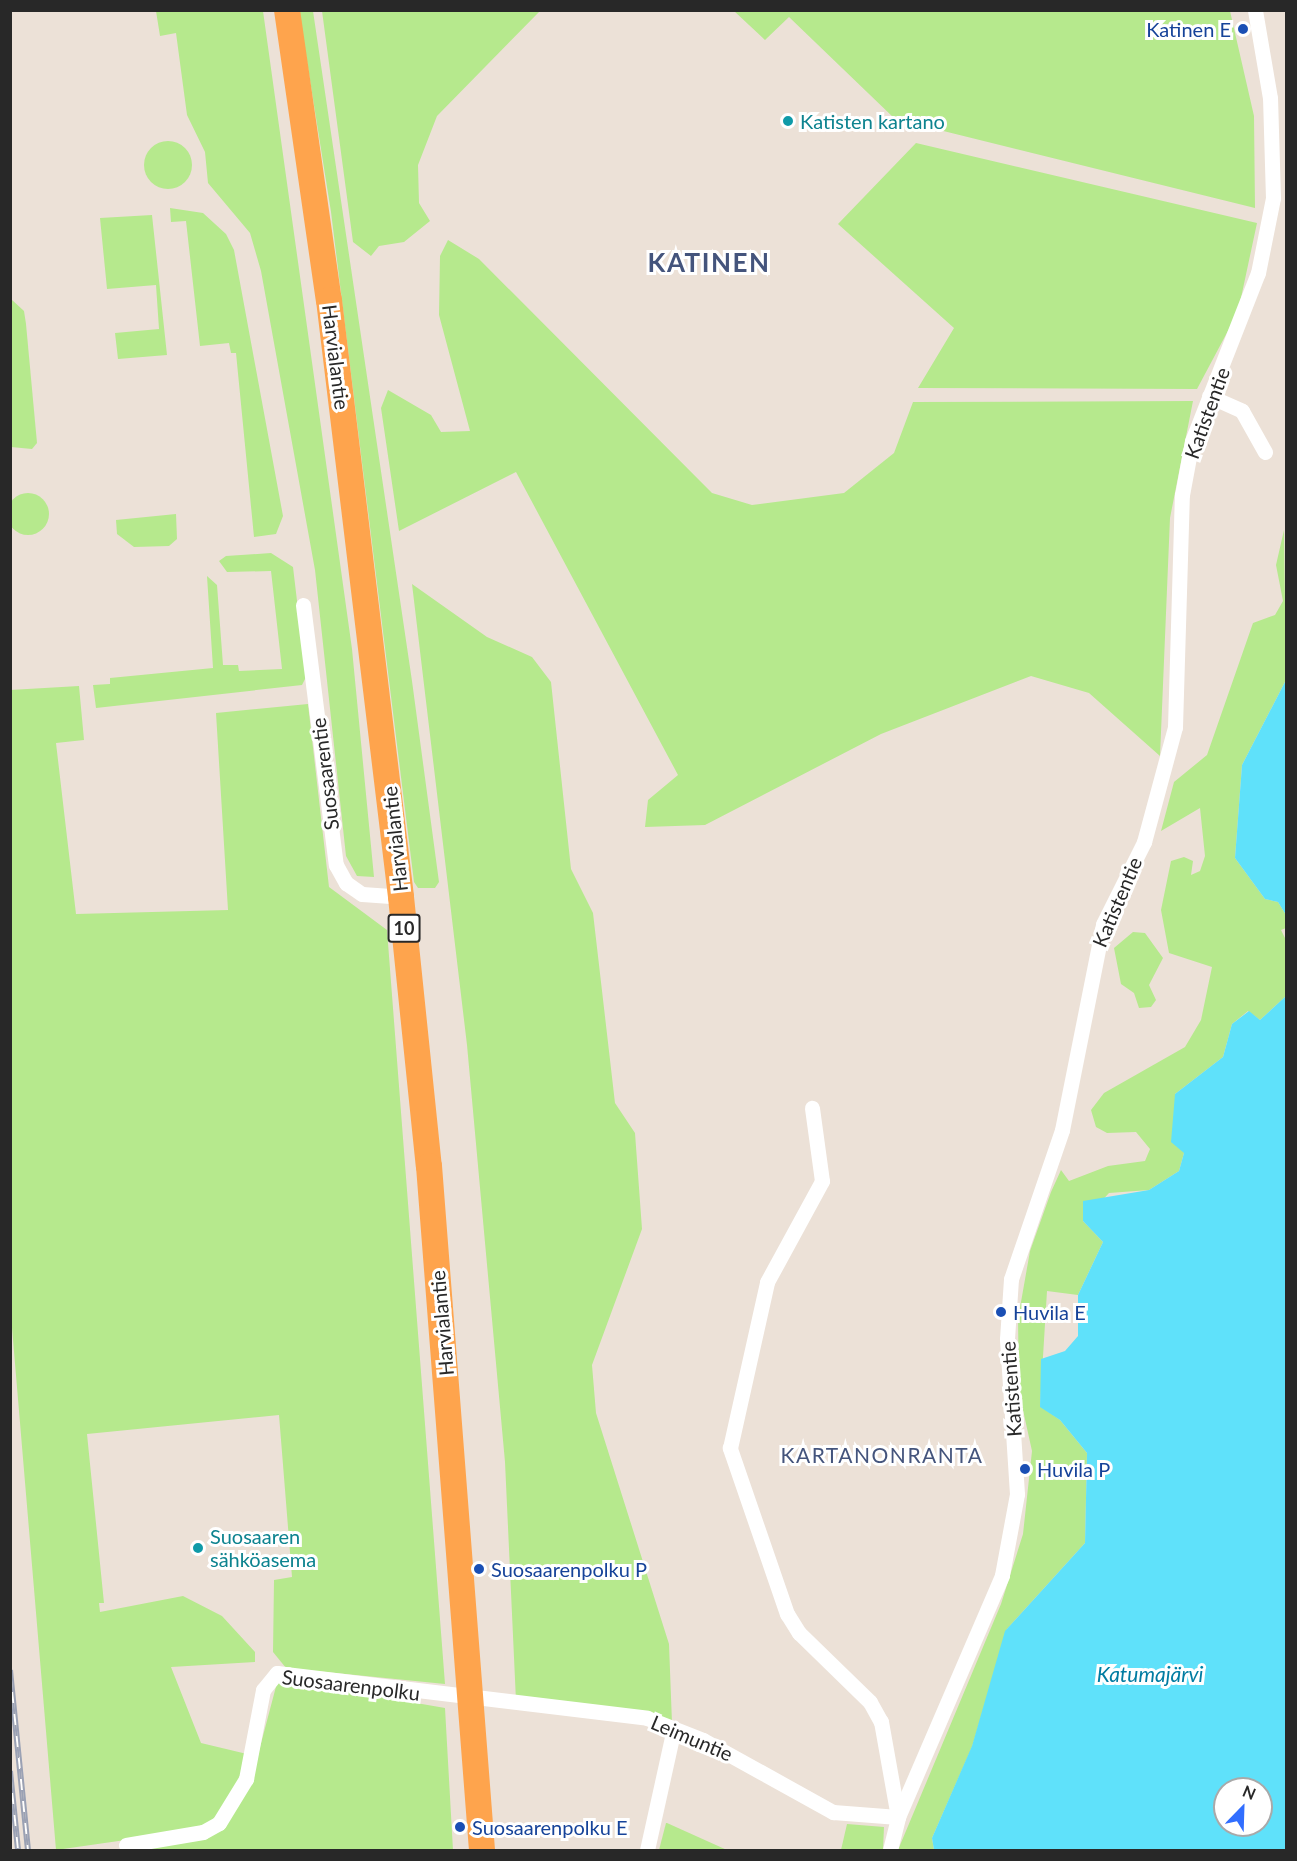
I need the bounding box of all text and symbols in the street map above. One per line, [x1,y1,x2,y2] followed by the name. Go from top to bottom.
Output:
[1146,17,1231,41] place label: Katinen E
[1236,22,1250,36] marker: Katinen E
[800,109,945,133] place label: Katisten kartano
[781,114,795,128] marker: Katisten kartano
[648,247,770,279] district label: KATINEN
[318,303,354,411] street label: Harvialantie
[1179,364,1235,462] street label: Katistentie
[306,716,344,832] street label: Suosaarentie
[378,785,412,893] street label: Harvialantie
[1087,853,1147,951] street label: Katistentie
[388,913,420,943] road number: 10
[425,1269,459,1377] street label: Harvialantie
[1013,1300,1086,1324] place label: Huvila E
[994,1305,1008,1319] marker: Huvila E
[996,1340,1026,1438] street label: Katistentie
[781,1442,983,1468] district label: KARTANONRANTA
[1037,1457,1110,1481] place label: Huvila P
[1018,1462,1032,1476] marker: Huvila P
[210,1524,316,1571] place label: Suosaaren sähköasema
[191,1541,205,1555] marker: Suosaaren sähköasema
[491,1557,647,1581] place label: Suosaarenpolku P
[472,1562,486,1576] marker: Suosaarenpolku P
[1097,1661,1203,1687] water label: Katumajärvi
[281,1665,421,1705] street label: Suosaarenpolku
[648,1710,736,1766] street label: Leimuntie
[1213,1777,1273,1837] north arrow
[1240,1781,1259,1803] text: N
[472,1815,628,1839] place label: Suosaarenpolku E
[453,1820,467,1834] marker: Suosaarenpolku E

